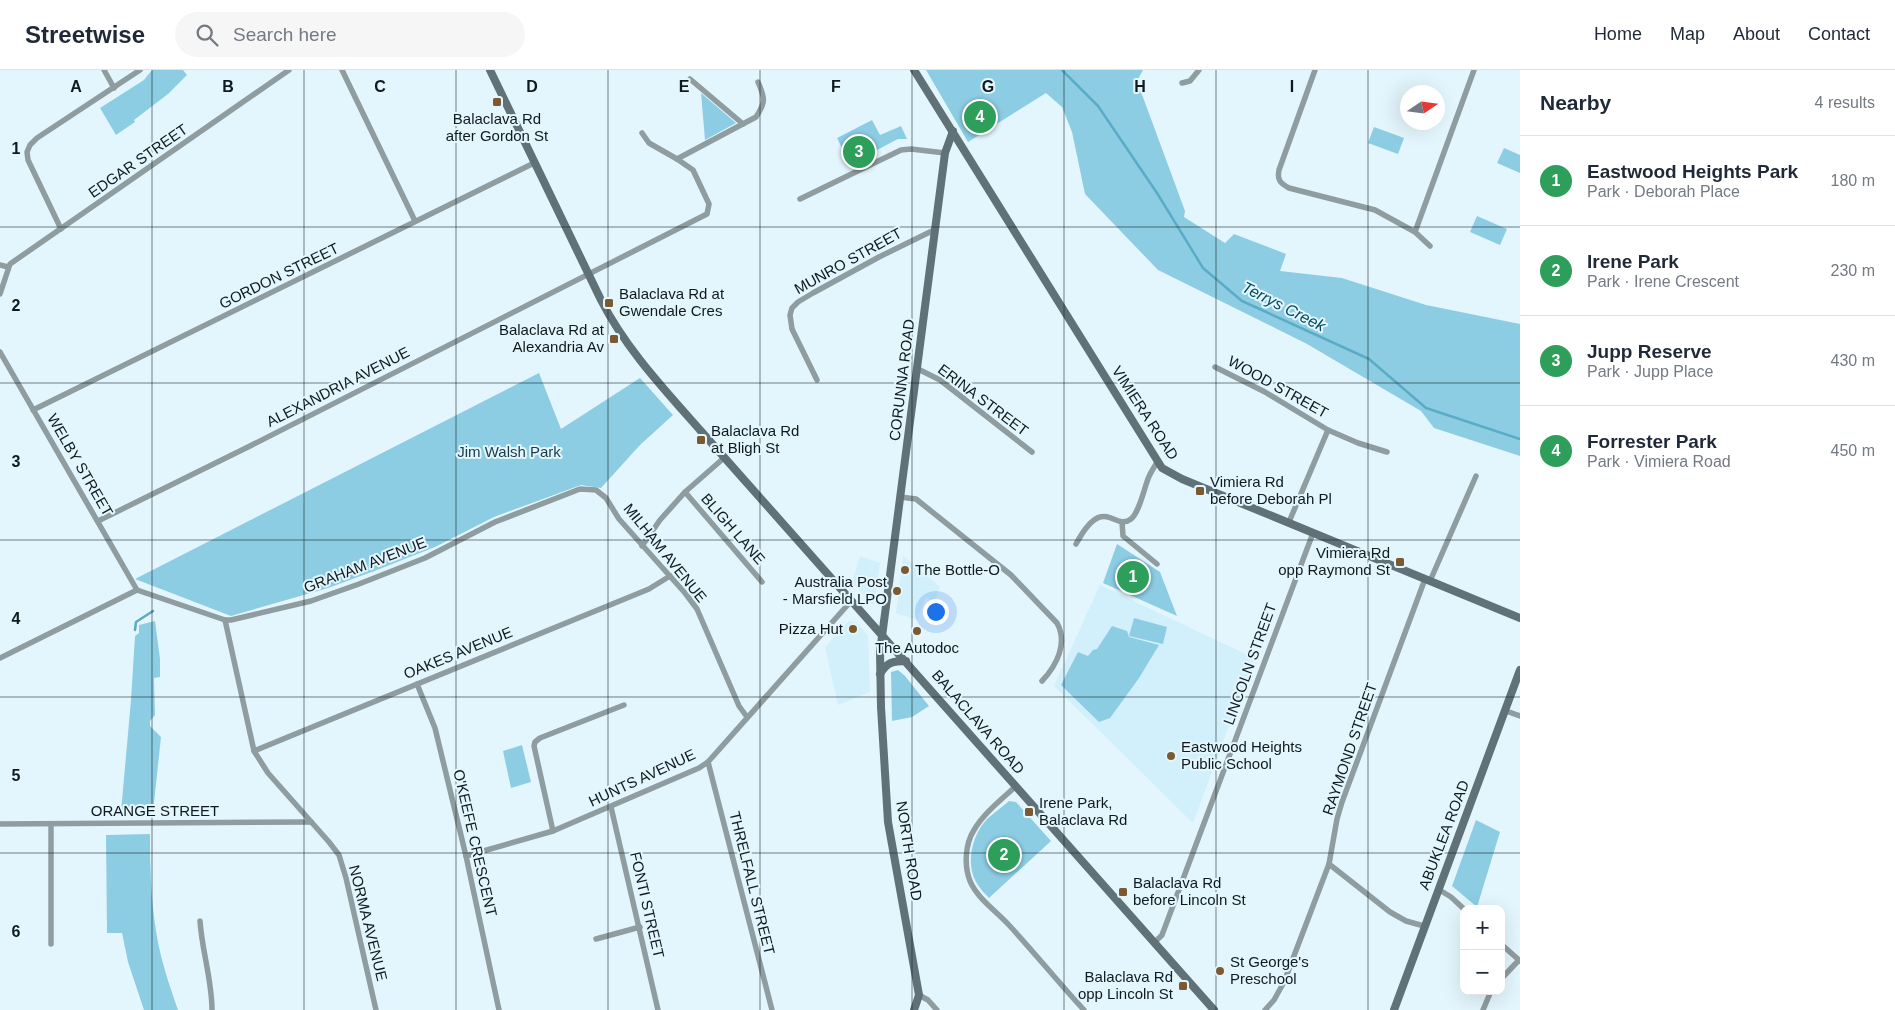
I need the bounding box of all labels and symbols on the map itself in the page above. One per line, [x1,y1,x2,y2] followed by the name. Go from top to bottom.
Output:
[70,78,82,95] text: A
[222,78,234,95] text: B
[374,78,386,95] text: C
[526,78,538,95] text: D
[679,78,690,95] text: E
[831,78,841,95] text: F
[982,78,994,95] text: G
[1134,78,1146,95] text: H
[1290,78,1294,95] text: I
[1400,85,1445,130] north arrow
[491,96,503,108] marker: Balaclava Rd after Gordon St
[964,98,996,136] pin: 4
[446,110,549,144] place label: Balaclava Rd after Gordon St
[85,120,190,201] street label: EDGAR STREET
[843,133,875,171] pin: 3
[12,140,21,157] text: 1
[791,224,904,297] street label: MUNRO STREET
[216,239,341,312] street label: GORDON STREET
[1239,278,1329,335] water label: Terrys Creek
[619,285,725,319] place label: Balaclava Rd at Gwendale Cres
[12,297,21,314] text: 2
[603,297,615,309] marker: Balaclava Rd at Gwendale Cres
[886,318,917,442] street label: CORUNNA ROAD
[499,321,605,355] place label: Balaclava Rd at Alexandria Av
[608,333,620,345] marker: Balaclava Rd at Alexandria Av
[263,343,412,430] street label: ALEXANDRIA AVENUE
[1225,352,1331,421] street label: WOOD STREET
[935,360,1032,439] street label: ERINA STREET
[1109,363,1182,463] street label: VIMIERA ROAD
[44,410,117,519] street label: WELBY STREET
[711,422,799,456] place label: Balaclava Rd at Bligh St
[695,434,707,446] marker: Balaclava Rd at Bligh St
[457,443,561,460] park label: Jim Walsh Park
[12,453,21,470] text: 3
[1210,473,1332,507] place label: Vimiera Rd before Deborah Pl
[1194,485,1206,497] marker: Vimiera Rd before Deborah Pl
[698,490,769,568] street label: BLIGH LANE
[620,500,710,606] street label: MILHAM AVENUE
[301,533,428,596] street label: GRAHAM AVENUE
[1278,544,1391,578] place label: Vimiera Rd opp Raymond St
[1394,556,1406,568] marker: Vimiera Rd opp Raymond St
[1117,558,1149,596] pin: 1
[915,561,1000,578] place label: The Bottle-O
[899,564,911,576] marker: The Bottle-O
[783,573,888,607] place label: Australia Post - Marsfield LPO
[891,585,903,597] marker: Australia Post - Marsfield LPO
[923,599,949,625] your location
[1220,601,1279,727] street label: LINCOLN STREET
[12,610,21,627] text: 4
[779,620,844,637] place label: Pizza Hut
[401,623,515,682] street label: OAKES AVENUE
[847,623,859,635] marker: Pizza Hut
[911,625,923,637] marker: The Autodoc
[875,639,960,656] place label: The Autodoc
[929,666,1028,777] street label: BALACLAVA ROAD
[1319,680,1380,817] street label: RAYMOND STREET
[1181,738,1302,772] place label: Eastwood Heights Public School
[586,745,698,810] street label: HUNTS AVENUE
[1165,750,1177,762] marker: Eastwood Heights Public School
[12,767,21,784] text: 5
[450,768,501,918] street label: O'KEEFE CRESCENT
[1415,778,1472,892] street label: ABUKLEA ROAD
[1039,794,1127,828] place label: Irene Park, Balaclava Rd
[893,800,926,902] street label: NORTH ROAD
[91,802,219,819] street label: ORANGE STREET
[1023,806,1035,818] marker: Irene Park, Balaclava Rd
[726,810,779,956] street label: THRELFALL STREET
[988,836,1020,874] pin: 2
[627,850,668,960] street label: FONTI STREET
[346,863,391,983] street label: NORMA AVENUE
[1133,874,1246,908] place label: Balaclava Rd before Lincoln St
[1117,886,1129,898] marker: Balaclava Rd before Lincoln St
[12,923,21,940] text: 6
[1230,953,1309,987] place label: St George's Preschool
[1214,965,1226,977] marker: St George's Preschool
[1078,968,1174,1002] place label: Balaclava Rd opp Lincoln St
[1177,980,1189,992] marker: Balaclava Rd opp Lincoln St

